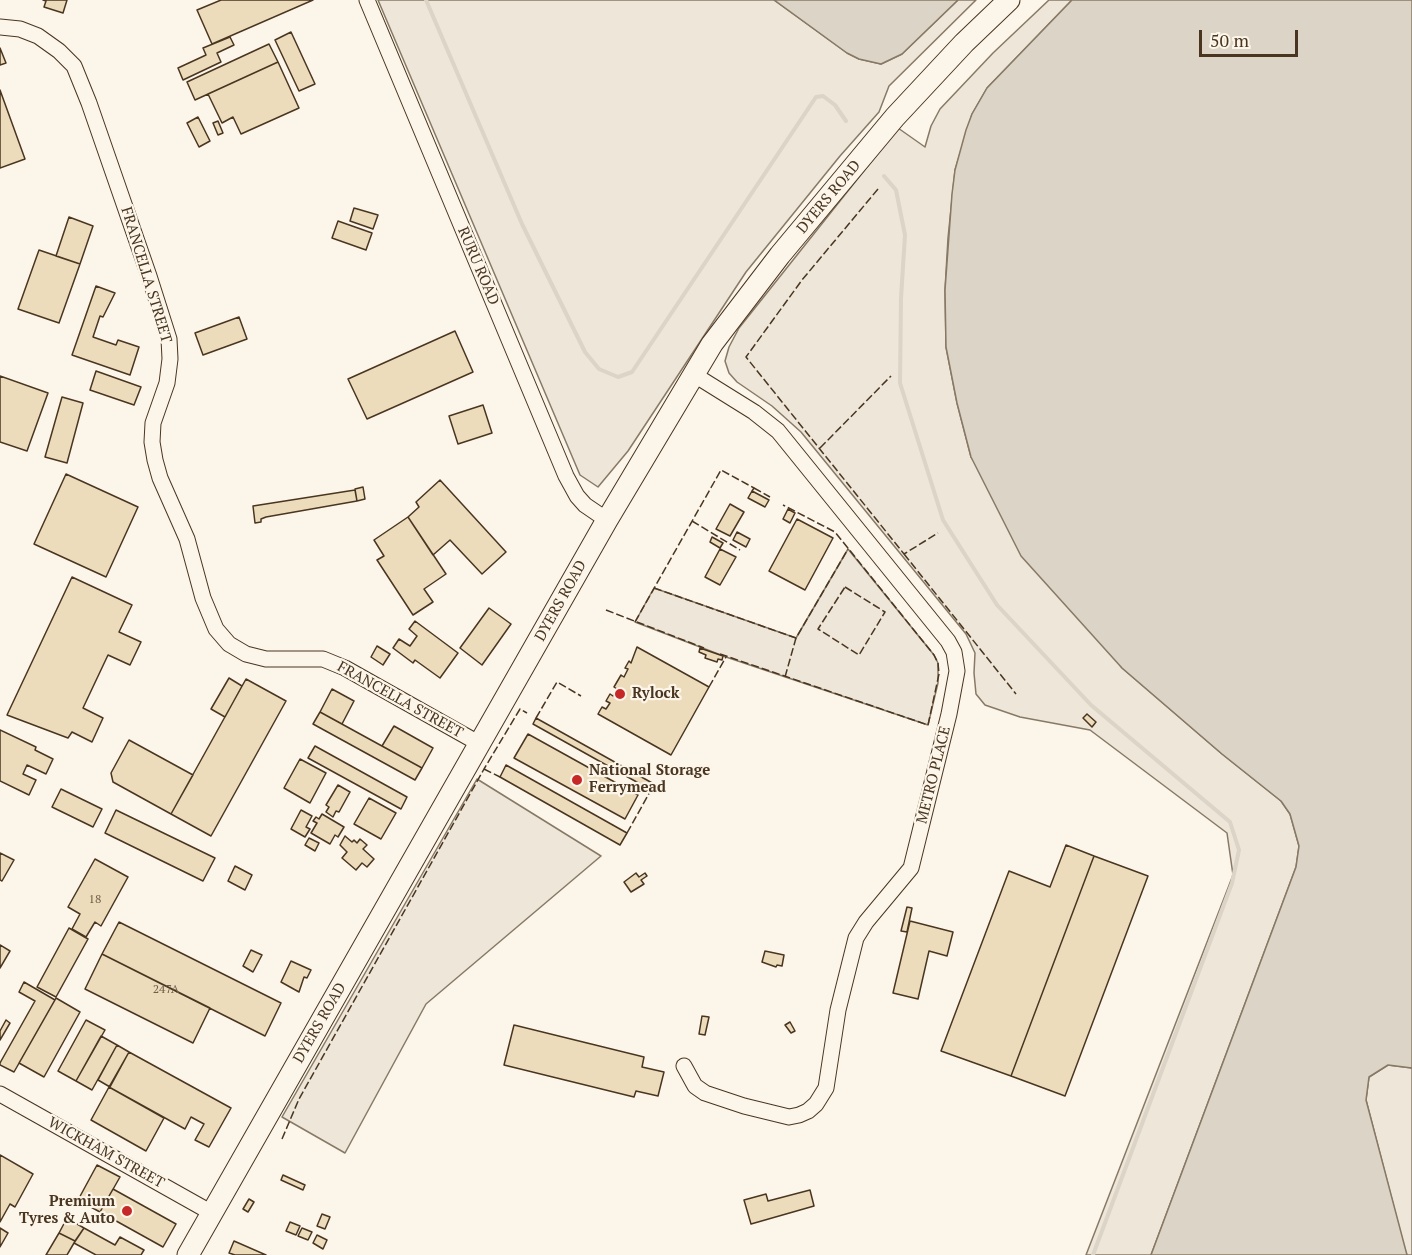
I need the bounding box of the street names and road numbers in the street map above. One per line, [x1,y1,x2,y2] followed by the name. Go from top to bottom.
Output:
[793,157,865,237] street label: DYERS ROAD
[117,205,175,345] street label: FRANCELLA STREET
[453,224,503,308] street label: RURU ROAD
[531,557,591,645] street label: DYERS ROAD
[334,658,466,742] street label: FRANCELLA STREET
[913,724,955,826] street label: METRO PLACE
[290,980,350,1066] street label: DYERS ROAD
[45,1114,167,1192] street label: WICKHAM STREET

